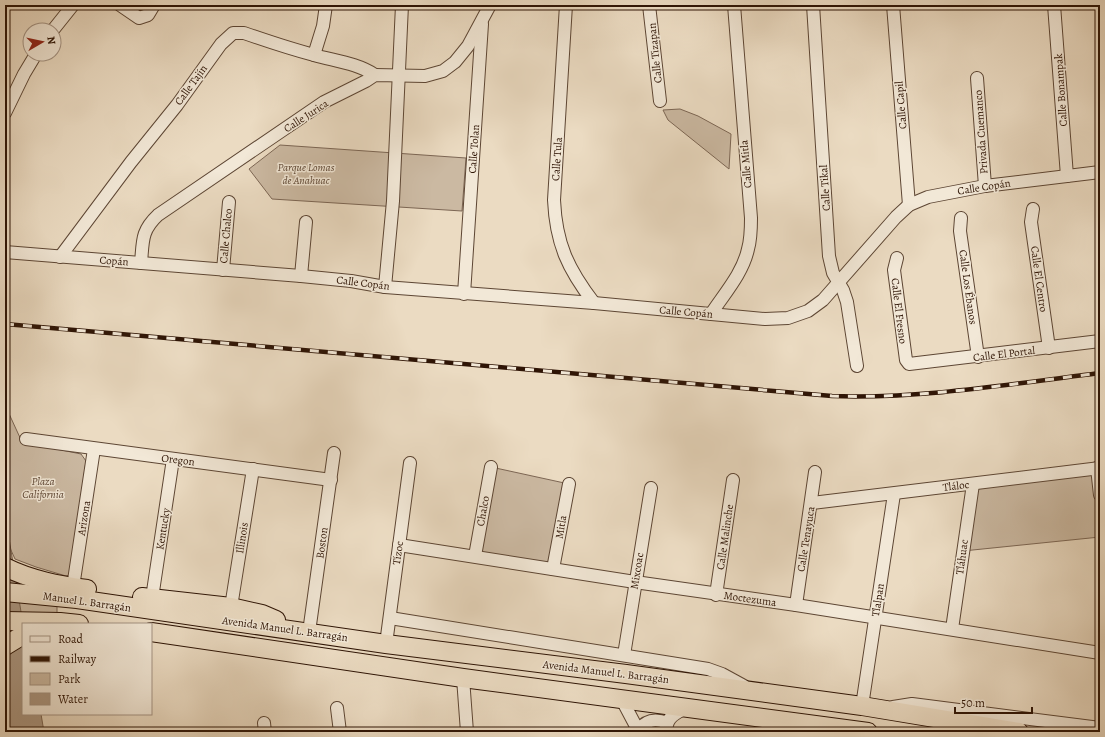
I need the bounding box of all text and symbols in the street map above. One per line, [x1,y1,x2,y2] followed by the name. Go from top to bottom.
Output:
[22,22,62,62] north arrow
[644,22,666,84] street label: Calle Tizapan
[43,35,59,46] text: N
[1051,52,1071,127] street label: Calle Bonampak
[171,62,211,108] street label: Calle Tajín
[891,80,911,130] street label: Calle Capil
[971,89,991,175] street label: Privada Cuemanco
[281,95,332,136] street label: Calle Jurica
[465,124,483,174] street label: Calle Tolan
[548,136,566,181] street label: Calle Tula
[736,138,756,189] street label: Calle Mitla
[278,160,335,188] park label: Parque Lomas de Anahuac
[816,164,834,212] street label: Calle Tikal
[956,175,1012,199] street label: Calle Copán
[216,207,236,264] street label: Calle Chalco
[1027,245,1051,314] street label: Calle El Centro
[955,249,981,325] street label: Calle Los Ébanos
[99,253,129,269] street label: Copán
[335,272,391,294] street label: Calle Copán
[888,277,911,345] street label: Calle El Fresno
[659,302,713,322] street label: Calle Copán
[972,343,1036,365] street label: Calle El Portal
[160,451,196,469] street label: Oregon
[22,474,64,502] park label: Plaza California
[942,477,970,495] street label: Tláloc
[473,494,493,527] street label: Chalco
[74,499,94,538] street label: Arizona
[713,503,737,571] street label: Calle Malinche
[793,504,819,573] street label: Calle Tenayuca
[152,507,174,551] street label: Kentucky
[552,513,571,540] street label: Mitla
[232,521,252,555] street label: Illinois
[312,526,332,560] street label: Boston
[952,538,972,576] street label: Tláhuac
[389,540,407,566] street label: Tízoc
[627,551,647,590] street label: Mixcoac
[868,582,888,618] street label: Tlalpan
[42,588,132,616] street label: Manuel L. Barragán
[723,588,778,610] street label: Moctezuma
[220,613,349,645] street label: Avenida Manuel L. Barragán
[22,623,152,715] legend
[58,631,84,647] text: Road
[58,651,97,667] text: Railway
[541,657,670,687] street label: Avenida Manuel L. Barragán
[58,671,81,687] text: Park
[955,689,1032,715] scale bar
[57,691,88,707] text: Water
[961,695,985,711] text: 50 m

